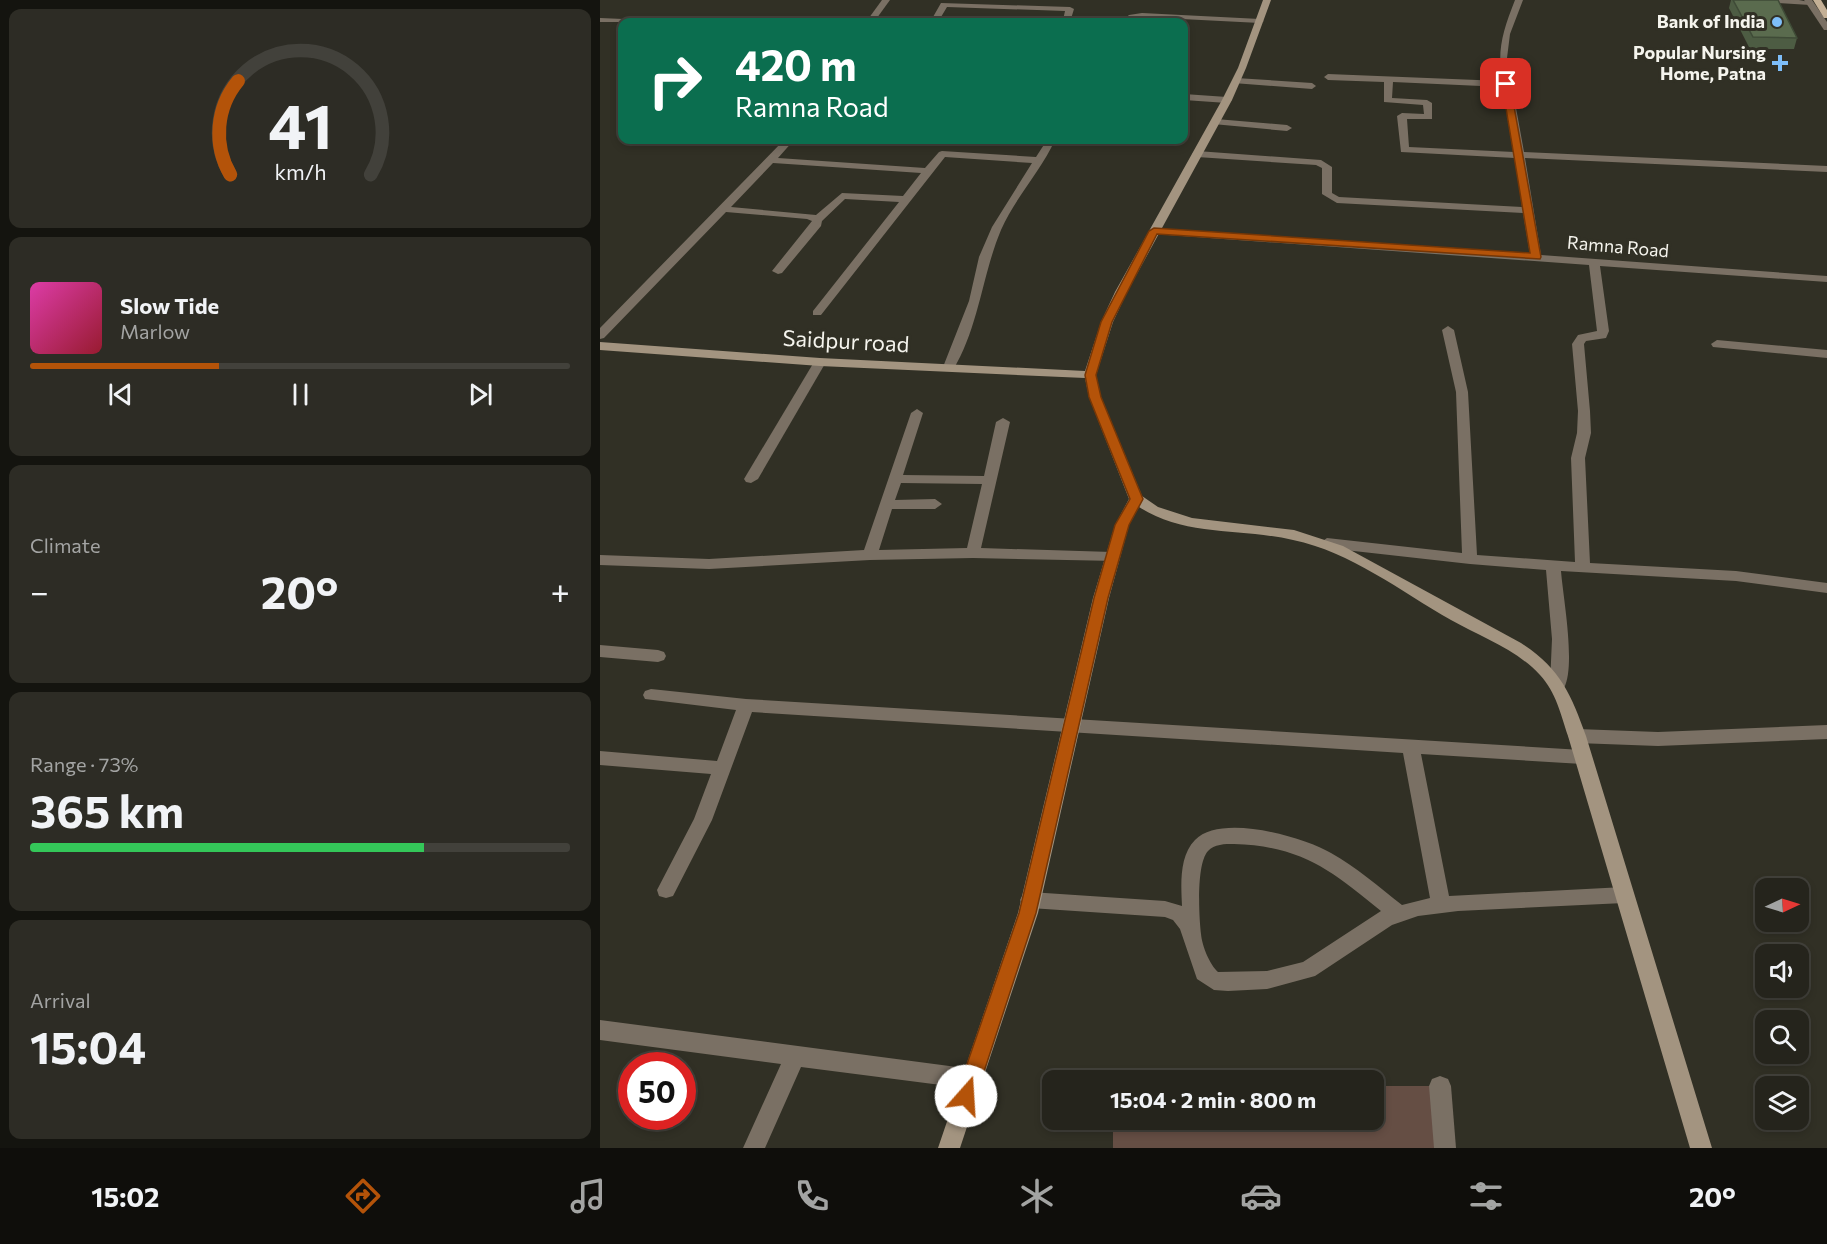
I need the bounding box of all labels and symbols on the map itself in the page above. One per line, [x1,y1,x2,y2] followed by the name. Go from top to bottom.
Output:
[1657,10,1765,32] place label: Bank of India
[1770,15,1784,29] marker: Bank of India
[1633,41,1766,84] place label: Popular Nursing Home, Patna
[1771,54,1789,72] marker: Popular Nursing Home, Patna
[1480,58,1531,109] pin
[1566,231,1670,261] street label: Ramna Road
[782,324,910,357] street label: Saidpur road
[1755,878,1809,932] north arrow
[618,1052,696,1130] speed limit sign: 50
[934,1064,998,1128] position arrow

